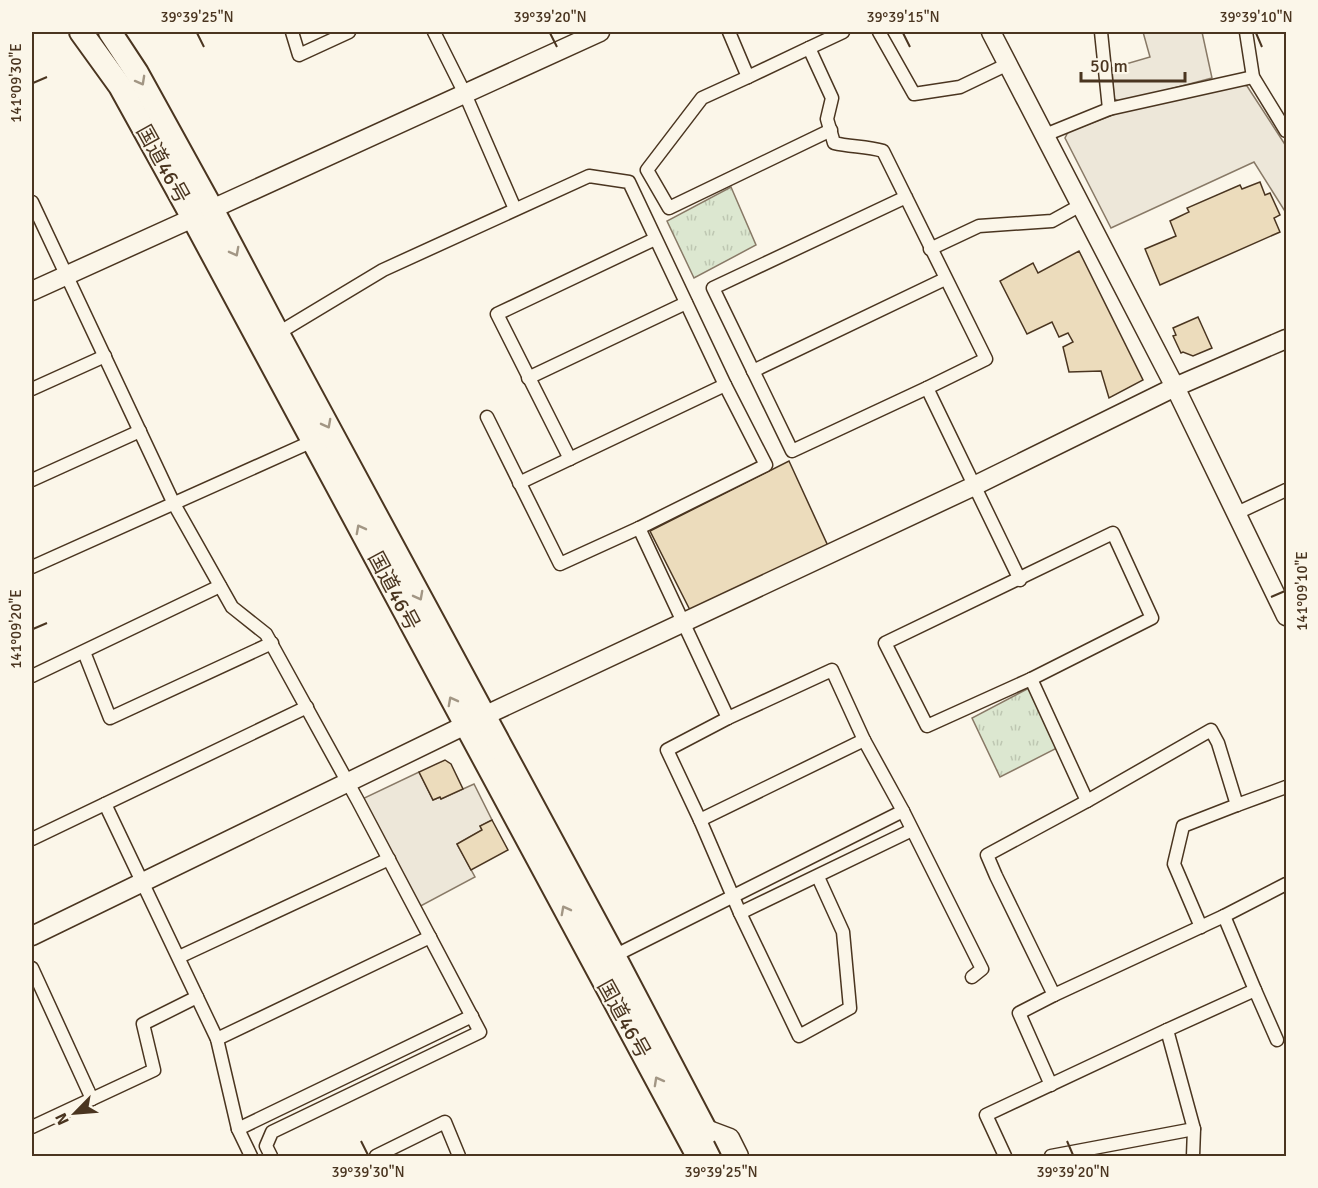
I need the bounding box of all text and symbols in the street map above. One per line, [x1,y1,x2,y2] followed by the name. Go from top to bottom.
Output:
[160,8,234,26] text: 39°39'25"N
[513,8,587,26] text: 39°39'20"N
[866,8,940,26] text: 39°39'15"N
[1219,8,1293,26] text: 39°39'10"N
[7,43,25,123] text: 141°09'30"E
[1081,45,1184,83] scale bar
[1090,55,1128,77] text: 50 m
[134,75,145,85] one-way arrow
[131,120,195,208] street label: 国道46号
[228,246,239,256] one-way arrow
[320,418,331,428] one-way arrow
[356,525,367,535] one-way arrow
[362,547,426,635] street label: 国道46号
[1293,551,1311,631] text: 141°09'10"E
[7,589,25,669] text: 141°09'20"E
[412,589,423,600] one-way arrow
[448,697,459,707] one-way arrow
[561,906,572,916] one-way arrow
[592,975,656,1063] street label: 国道46号
[654,1077,665,1087] one-way arrow
[45,1083,105,1143] north arrow
[51,1110,74,1128] text: N
[331,1163,405,1181] text: 39°39'30"N
[684,1163,758,1181] text: 39°39'25"N
[1036,1163,1110,1181] text: 39°39'20"N

